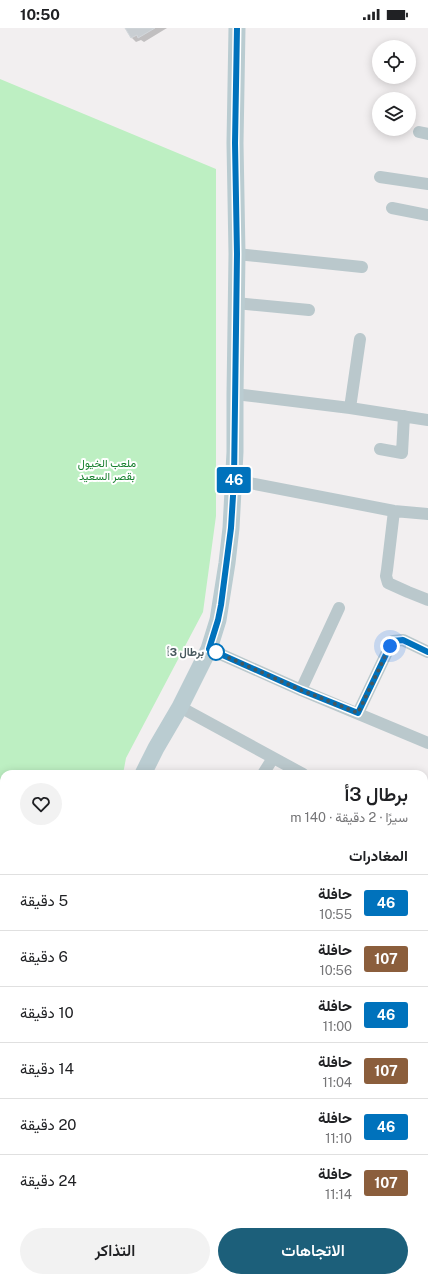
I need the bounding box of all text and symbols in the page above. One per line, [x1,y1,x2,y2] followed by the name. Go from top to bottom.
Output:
[20,6,60,23] text: 10:50
[372,40,416,136] map controls
[372,40,416,84] button: locate
[372,92,416,136] button: layers
[78,457,136,483] park label: ملعب الخيول بقصر السعيد
[216,467,252,493] line badge: 46
[225,472,243,488] text: 46
[380,636,400,656] your location
[207,643,225,661] marker: برطال 3أ
[167,646,204,659] place label: برطال 3أ
[20,783,62,825] button: heart
[344,783,408,805] text: برطال 3أ
[290,810,408,825] text: سيرًا · 2 دقيقة · 140 m
[349,847,408,864] text: المغادرات
[318,885,352,902] text: حافلة
[20,892,68,909] text: 5 دقيقة
[377,895,395,911] text: 46
[319,907,352,922] text: 10:55
[318,941,352,958] text: حافلة
[20,948,68,965] text: 6 دقيقة
[374,951,398,967] text: 107
[319,963,352,978] text: 10:56
[318,997,352,1014] text: حافلة
[20,1004,74,1021] text: 10 دقيقة
[377,1007,395,1023] text: 46
[323,1019,352,1034] text: 11:00
[318,1053,352,1070] text: حافلة
[20,1060,74,1077] text: 14 دقيقة
[374,1063,398,1079] text: 107
[322,1075,352,1090] text: 11:04
[318,1109,352,1126] text: حافلة
[20,1116,77,1133] text: 20 دقيقة
[377,1119,395,1135] text: 46
[325,1131,352,1146] text: 11:10
[318,1165,352,1182] text: حافلة
[20,1172,77,1189] text: 24 دقيقة
[374,1175,398,1191] text: 107
[325,1187,352,1202] text: 11:14
[20,1228,210,1274] button: التذاكر
[218,1228,408,1274] button: الاتجاهات

